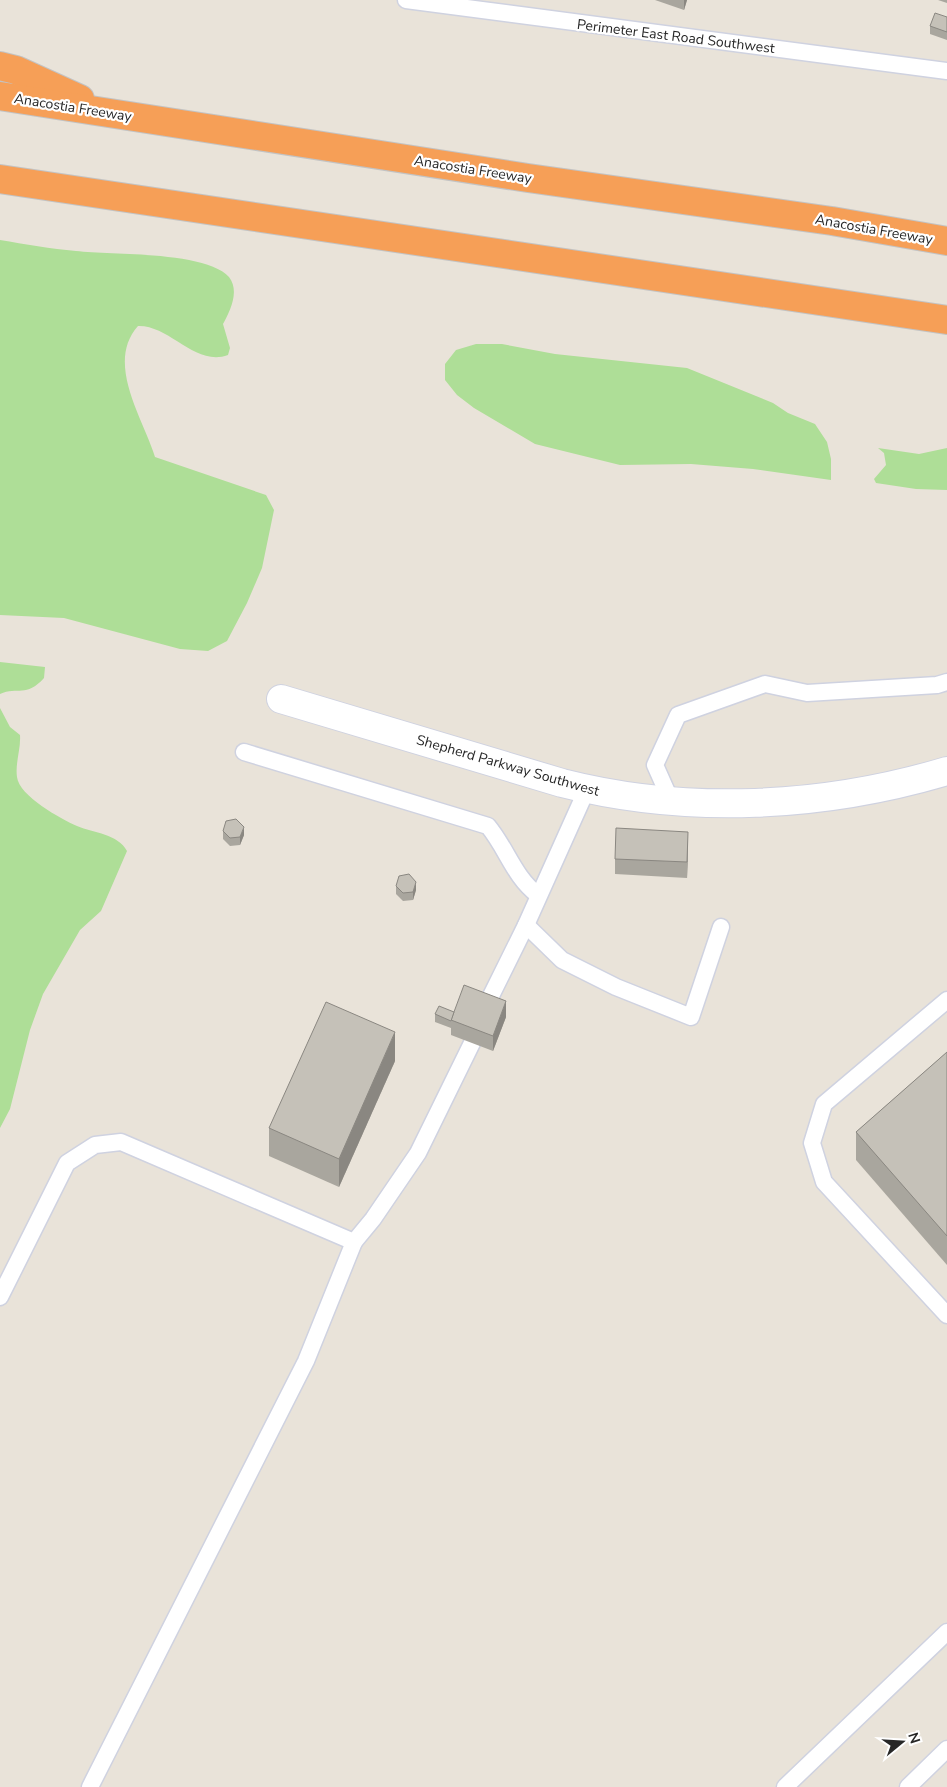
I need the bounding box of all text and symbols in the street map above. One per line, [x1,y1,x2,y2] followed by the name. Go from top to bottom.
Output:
[576,15,776,58] street label: Perimeter East Road Southwest
[13,89,134,126] street label: Anacostia Freeway
[413,151,534,188] street label: Anacostia Freeway
[814,210,935,249] street label: Anacostia Freeway
[414,730,602,801] street label: Shepherd Parkway Southwest
[877,1717,927,1767] north arrow
[903,1730,925,1746] text: N

